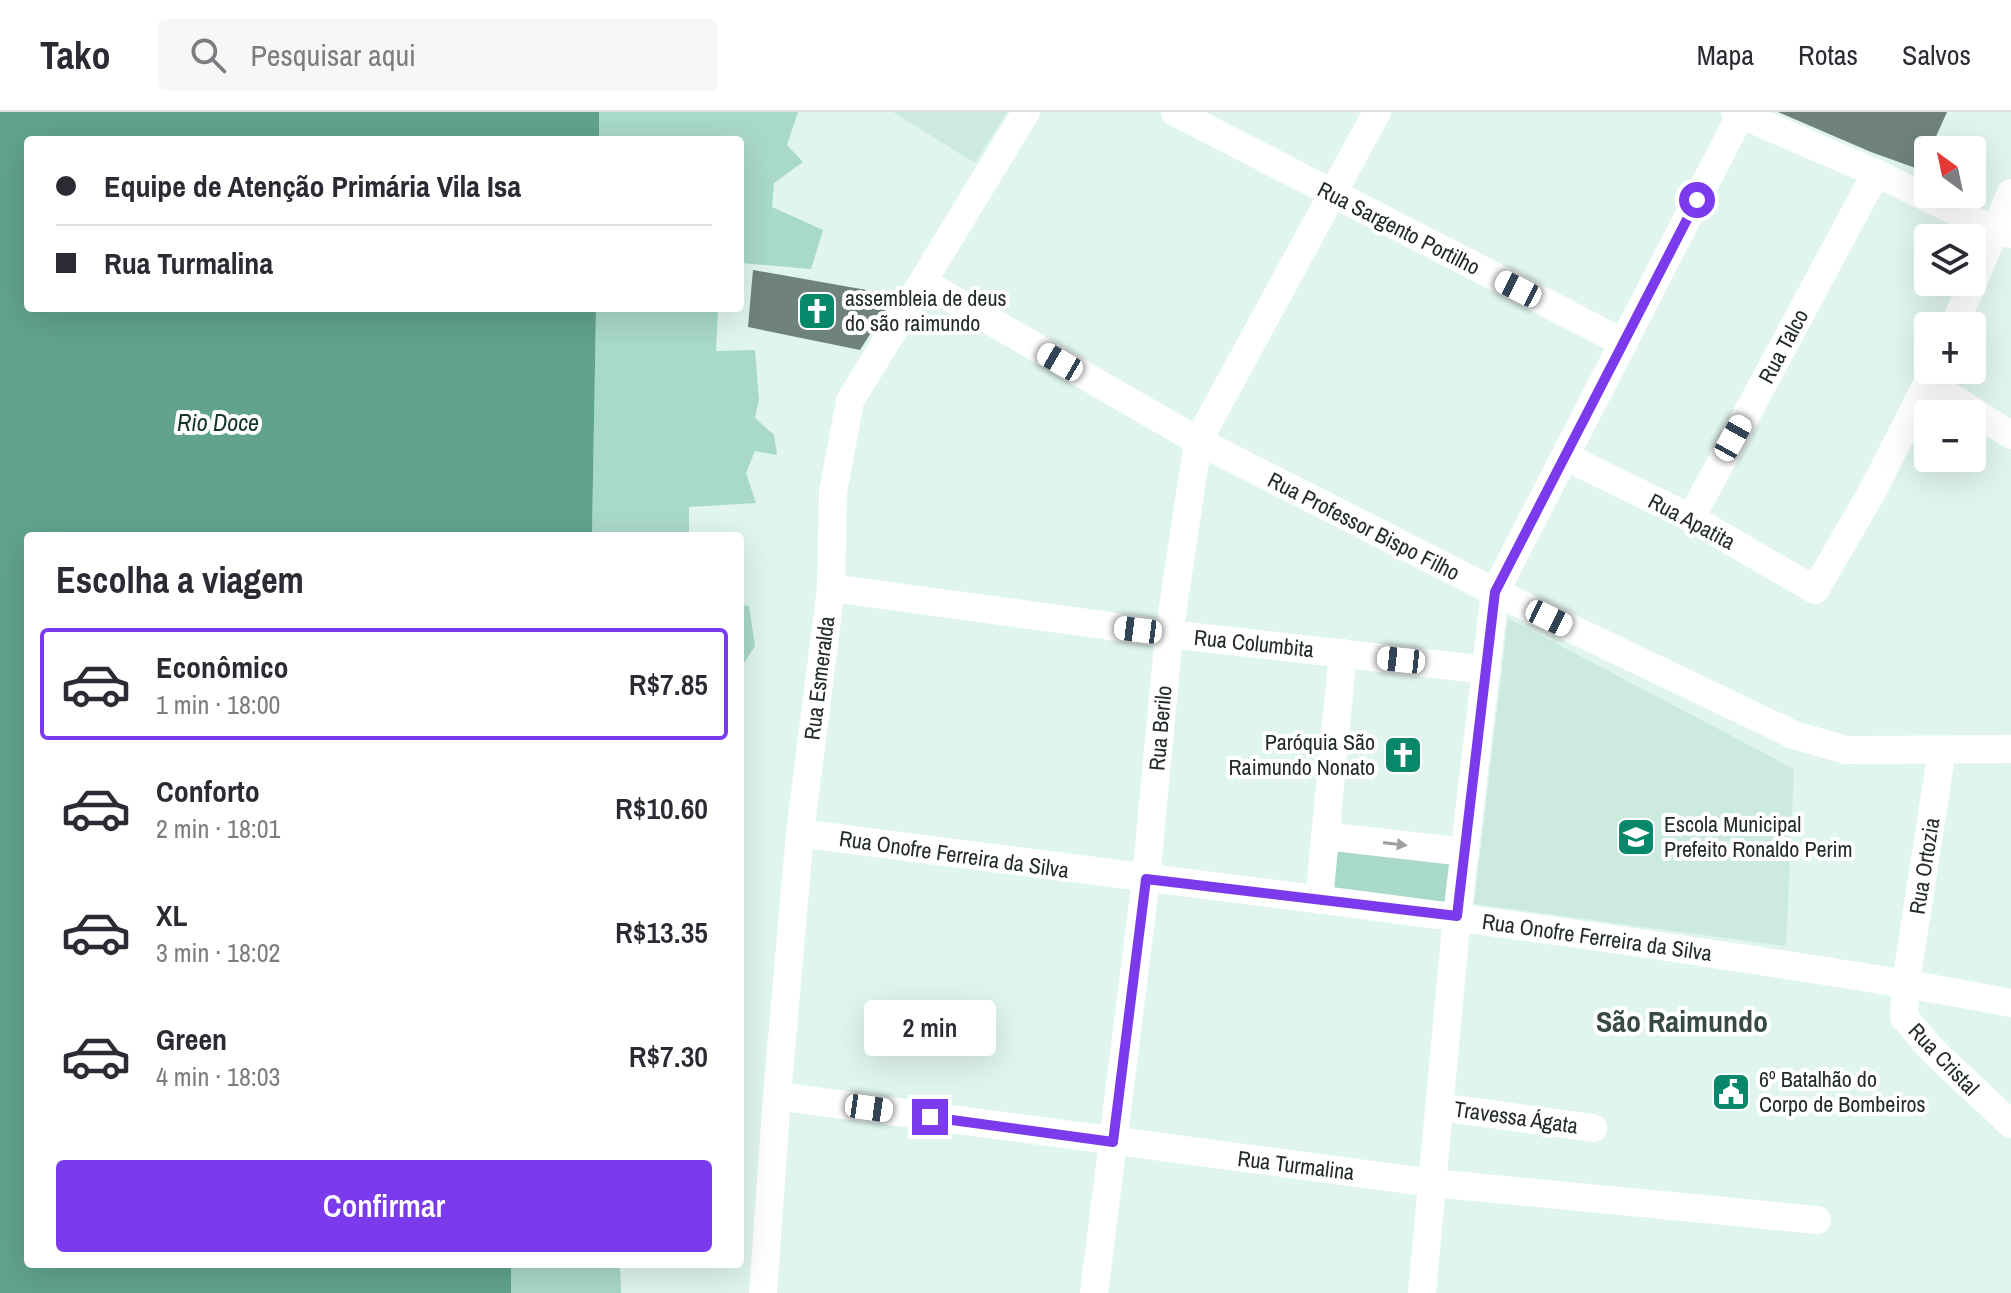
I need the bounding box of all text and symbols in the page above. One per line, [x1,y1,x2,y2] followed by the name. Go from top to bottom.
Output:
[158,19,718,91] search box
[40,30,110,81] text: Tako
[186,33,230,77] icon: search
[250,35,416,75] text: Pesquisar aqui
[1697,36,1754,74] text: Mapa
[1798,36,1858,74] text: Rotas
[1902,36,1971,74] text: Salvos
[1914,136,1986,208] north arrow
[1914,136,1986,472] map controls
[104,166,521,206] text: Equipe de Atenção Primária Vila Isa
[1313,174,1485,282] street label: Rua Sargento Portilho
[1679,182,1715,218] route start
[1914,224,1986,296] button: layers
[104,243,273,283] text: Rua Turmalina
[1491,267,1545,311] car
[845,283,1006,338] place label: assembleia de deus do são raimundo
[796,290,838,332] church icon: assembleia de deus do são raimundo
[1751,304,1815,388] street label: Rua Talco
[1914,312,1986,384] button: +
[1033,340,1087,384] car
[1914,400,1986,472] button: −
[177,406,259,438] water label: Rio Doce
[1711,411,1755,465] car
[1263,465,1465,587] street label: Rua Professor Bispo Filho
[1643,486,1741,556] street label: Rua Apatita
[56,556,304,604] text: Escolha a viagem
[1522,597,1576,639] car
[797,614,841,742] street label: Rua Esmeralda
[1113,615,1163,645] car
[1193,622,1315,664] street label: Rua Columbita
[1376,646,1426,674] car
[156,647,289,687] text: Econômico
[60,648,132,720] icon: car
[629,664,708,704] text: R$7.85
[1141,684,1179,772] street label: Rua Berilo
[156,687,280,722] text: 1 min · 18:00
[1229,727,1375,782] place label: Paróquia São Raimundo Nonato
[1382,734,1424,776] church icon: Paróquia São Raimundo Nonato
[156,771,260,811] text: Conforto
[60,772,132,844] icon: car
[615,788,708,828] text: R$10.60
[1664,809,1853,864] place label: Escola Municipal Prefeito Ronaldo Perim
[156,811,280,846] text: 2 min · 18:01
[1615,816,1657,858] school or university icon: Escola Municipal Prefeito Ronaldo Perim
[1902,816,1946,916] street label: Rua Ortozia
[837,823,1071,885] street label: Rua Onofre Ferreira da Silva
[1383,838,1408,851] one-way arrow
[156,895,187,935] text: XL
[60,896,132,968] icon: car
[1480,906,1714,968] street label: Rua Onofre Ferreira da Silva
[615,912,708,952] text: R$13.35
[156,935,280,970] text: 3 min · 18:02
[864,1001,996,1057] callout: 2 min
[1596,1001,1768,1041] district label: São Raimundo
[903,1010,957,1045] text: 2 min
[1902,1016,1986,1102] street label: Rua Cristal
[156,1019,227,1059] text: Green
[60,1020,132,1092] icon: car
[629,1036,708,1076] text: R$7.30
[156,1059,280,1094] text: 4 min · 18:03
[1759,1064,1925,1119] place label: 6º Batalhão do Corpo de Bombeiros
[1710,1071,1752,1113] public building icon: 6º Batalhão do Corpo de Bombeiros
[844,1093,894,1123] car
[1452,1093,1580,1141] street label: Travessa Ágata
[912,1099,948,1135] route end
[1236,1143,1356,1187] street label: Rua Turmalina
[56,1160,712,1252] button: Confirmar

